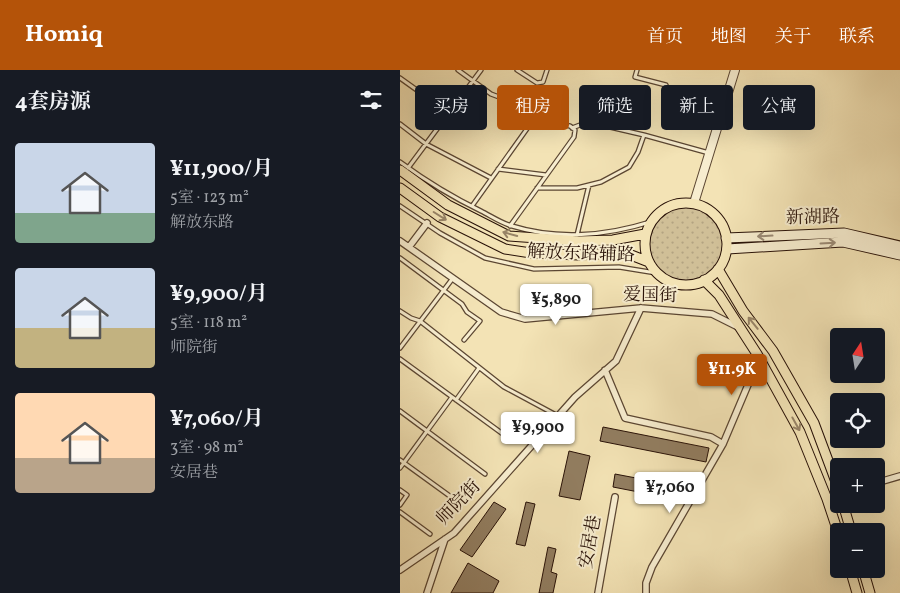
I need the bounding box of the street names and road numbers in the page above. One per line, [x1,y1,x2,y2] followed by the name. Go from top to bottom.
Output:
[786,205,840,231] street label: 新湖路
[527,240,635,268] street label: 解放东路辅路
[623,283,677,309] street label: 爱国街
[431,475,487,531] street label: 师院街
[574,513,608,571] street label: 安居巷

